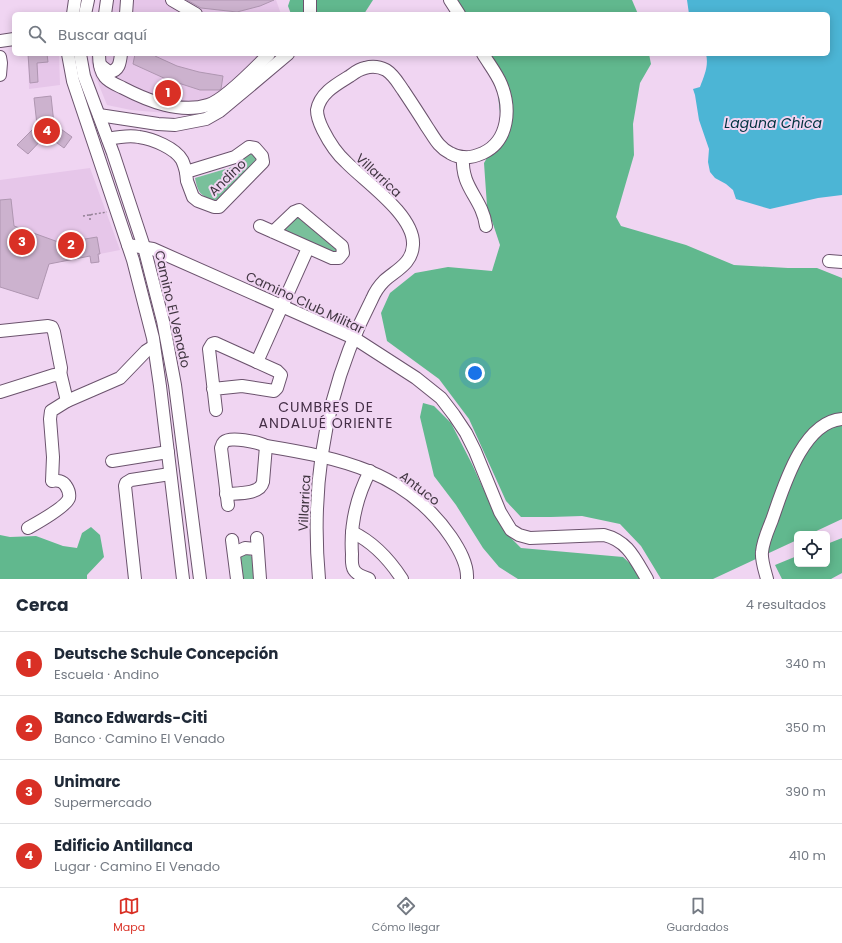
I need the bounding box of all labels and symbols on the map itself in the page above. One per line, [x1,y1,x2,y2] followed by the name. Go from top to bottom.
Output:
[155,78,181,108] pin: 1
[724,113,822,133] water label: Laguna Chica
[34,116,60,146] pin: 4
[351,149,406,202] street label: Villarrica
[204,155,250,200] street label: Andino
[9,227,35,257] pin: 3
[58,230,84,260] pin: 2
[150,249,195,370] street label: Camino El Venado
[243,267,367,338] street label: Camino Club Militar
[465,363,485,383] your location
[259,397,393,433] district label: CUMBRES DE ANDALUÉ ORIENTE
[396,467,444,510] street label: Antuco
[294,474,315,532] street label: Villarrica

